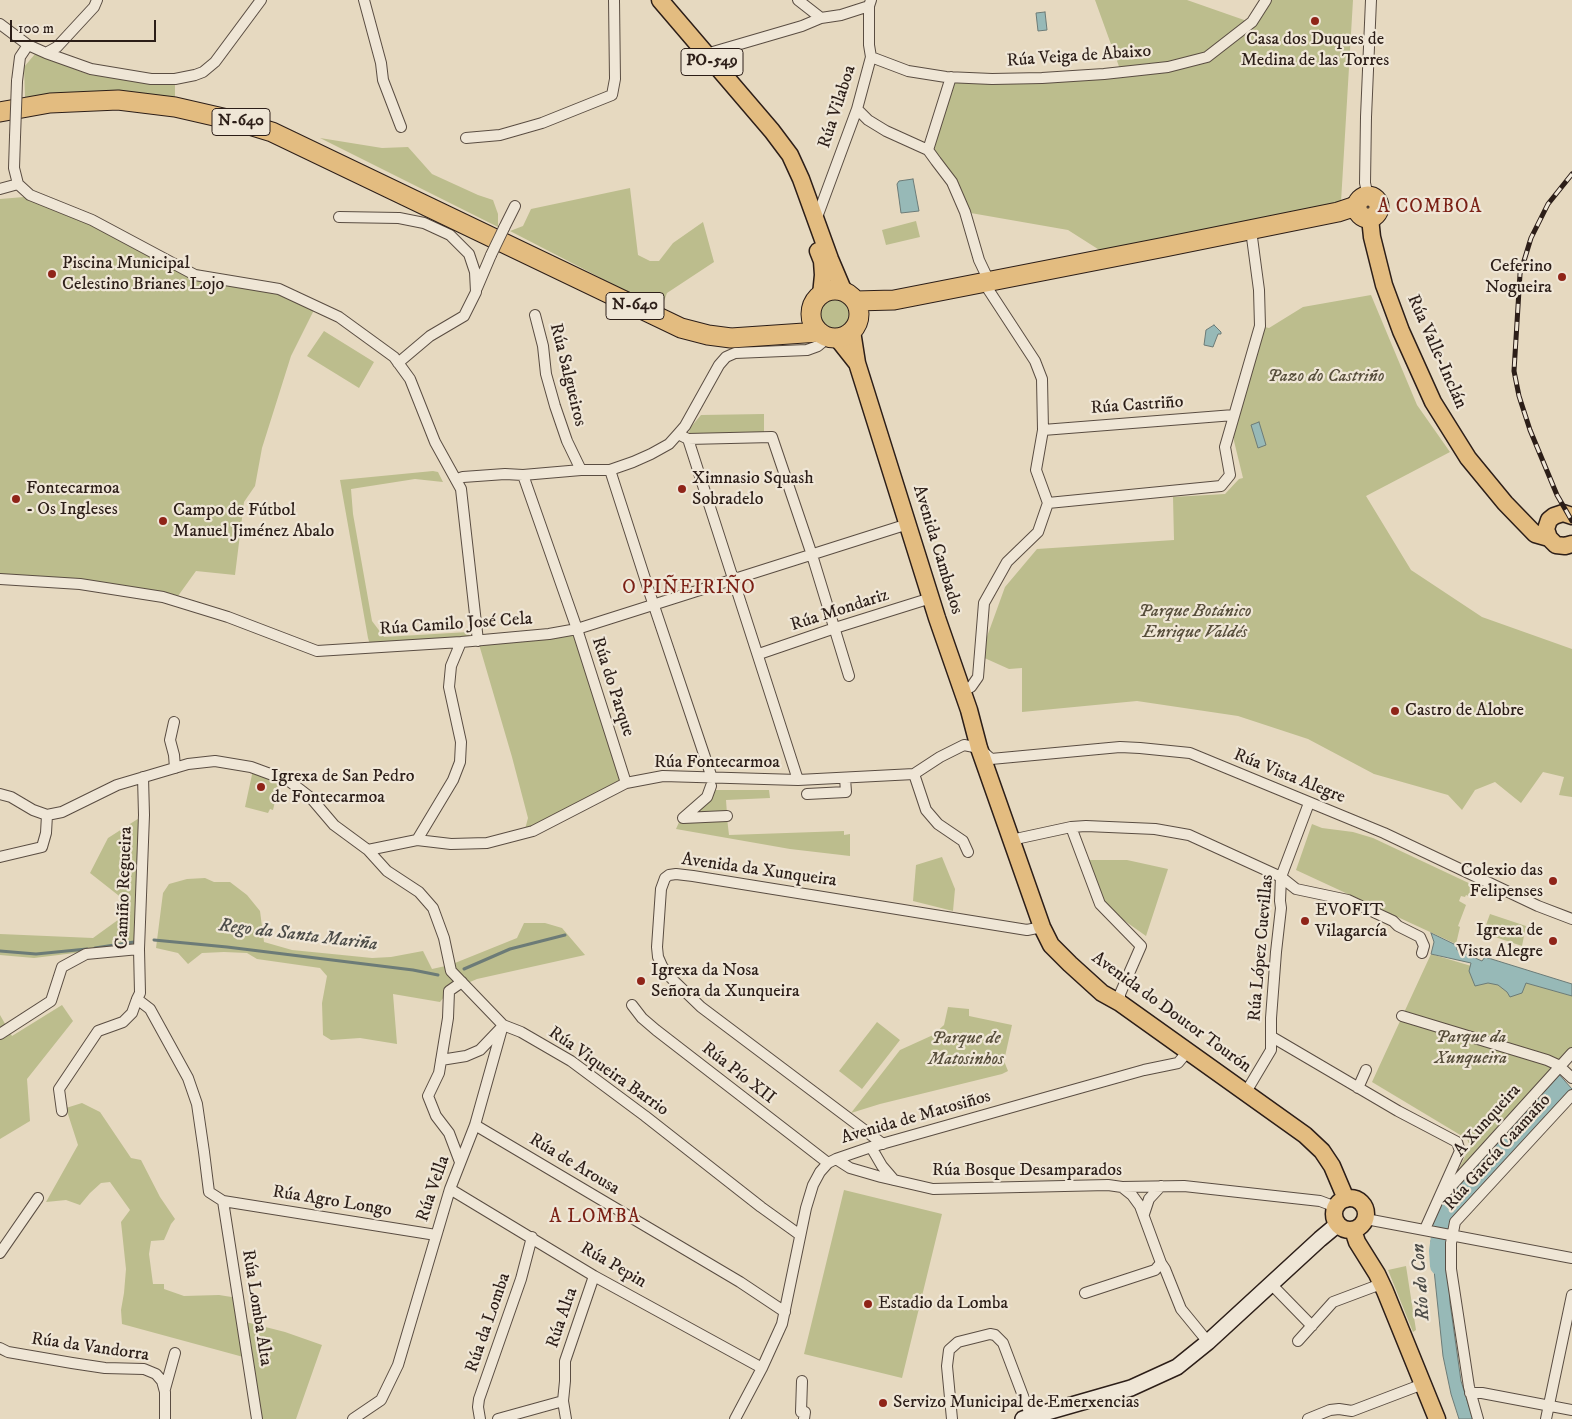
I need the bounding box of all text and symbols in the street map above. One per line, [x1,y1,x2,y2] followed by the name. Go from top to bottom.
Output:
[12,10,159,42] scale bar
[1309,15,1321,27] marker: Casa dos Duques de Medina de las Torres
[18,19,54,38] text: 100 m
[1241,29,1389,72] place label: Casa dos Duques de Medina de las Torres
[1006,41,1152,73] street label: Rúa Veiga de Abaixo
[681,48,743,76] road number: PO-549
[814,63,862,151] street label: Rúa Vilaboa
[212,108,270,136] road number: N-640
[1377,197,1483,219] district label: A COMBOA
[62,253,224,296] place label: Piscina Municipal Celestino Brianes Lojo
[1485,256,1552,298] place label: Ceferino Nogueira
[46,268,58,280] marker: Piscina Municipal Celestino Brianes Lojo
[1556,271,1568,283] marker: Ceferino Nogueira
[606,292,664,320] road number: N-640
[1401,292,1471,412] street label: Rúa Valle-Inclán
[544,321,590,429] street label: Rúa Salgueiros
[1268,366,1384,388] park label: Pazo do Castriño
[1090,392,1184,420] street label: Rúa Castriño
[692,468,814,510] place label: Ximnasio Squash Sobradelo
[26,478,120,520] place label: Fontecarmoa - Os Ingleses
[676,483,688,495] marker: Ximnasio Squash Sobradelo
[907,483,967,617] street label: Avenida Cambados
[10,493,22,505] marker: Fontecarmoa - Os Ingleses
[173,500,334,542] place label: Campo de Fútbol Manuel Jiménez Abalo
[157,515,169,527] marker: Campo de Fútbol Manuel Jiménez Abalo
[621,578,757,600] district label: O PIÑEIRIÑO
[788,585,892,637] street label: Rúa Mondariz
[1139,601,1251,644] park label: Parque Botánico Enrique Valdés
[379,609,533,641] street label: Rúa Camilo José Cela
[586,634,638,740] street label: Rúa do Parque
[1405,700,1524,722] place label: Castro de Alobre
[1389,705,1401,717] marker: Castro de Alobre
[1230,745,1348,809] street label: Rúa Vista Alegre
[654,752,780,774] street label: Rúa Fontecarmoa
[271,766,414,809] place label: Igrexa de San Pedro de Fontecarmoa
[255,781,267,793] marker: Igrexa de San Pedro de Fontecarmoa
[112,826,138,950] street label: Camiño Regueira
[680,849,838,893] street label: Avenida da Xunqueira
[1461,860,1543,902] place label: Colexio das Felipenses
[1245,874,1279,1022] street label: Rúa López Cuevillas
[1547,875,1559,887] marker: Colexio das Felipenses
[1315,900,1387,942] place label: EVOFIT Vilagarcía
[217,915,379,957] water label: Rego da Santa Mariña
[1299,915,1311,927] marker: EVOFIT Vilagarcía
[1457,920,1543,962] place label: Igrexa de Vista Alegre
[1547,935,1559,947] marker: Igrexa de Vista Alegre
[1087,948,1255,1078] street label: Avenida do Doutor Tourón
[651,960,800,1002] place label: Igrexa da Nosa Señora da Xunqueira
[635,975,647,987] marker: Igrexa da Nosa Señora da Xunqueira
[544,1022,672,1122] street label: Rúa Viqueira Barrio
[1435,1027,1507,1070] park label: Parque da Xunqueira
[928,1028,1004,1070] park label: Parque de Matosinhos
[697,1039,779,1109] street label: Rúa Pío XII
[1450,1080,1526,1162] street label: A Xunqueira
[839,1086,993,1150] street label: Avenida de Matosiños
[1440,1090,1556,1216] street label: Rúa García Caamaño
[525,1130,623,1200] street label: Rúa de Arousa
[413,1153,455,1225] street label: Rúa Vella
[932,1160,1122,1182] street label: Rúa Bosque Desamparados
[271,1182,393,1222] street label: Rúa Agro Longo
[548,1207,642,1229] district label: A LOMBA
[576,1238,650,1294] street label: Rúa Pepin
[1408,1243,1436,1321] water label: Río do Con
[236,1248,276,1368] street label: Rúa Lomba Alta
[462,1270,516,1376] street label: Rúa da Lomba
[543,1285,583,1351] street label: Rúa Alta
[878,1293,1008,1315] place label: Estadio da Lomba
[862,1298,874,1310] marker: Estadio da Lomba
[30,1329,150,1367] street label: Rúa da Vandorra
[893,1392,1139,1414] place label: Servizo Municipal de Emerxencias
[877,1397,889,1409] marker: Servizo Municipal de Emerxencias

